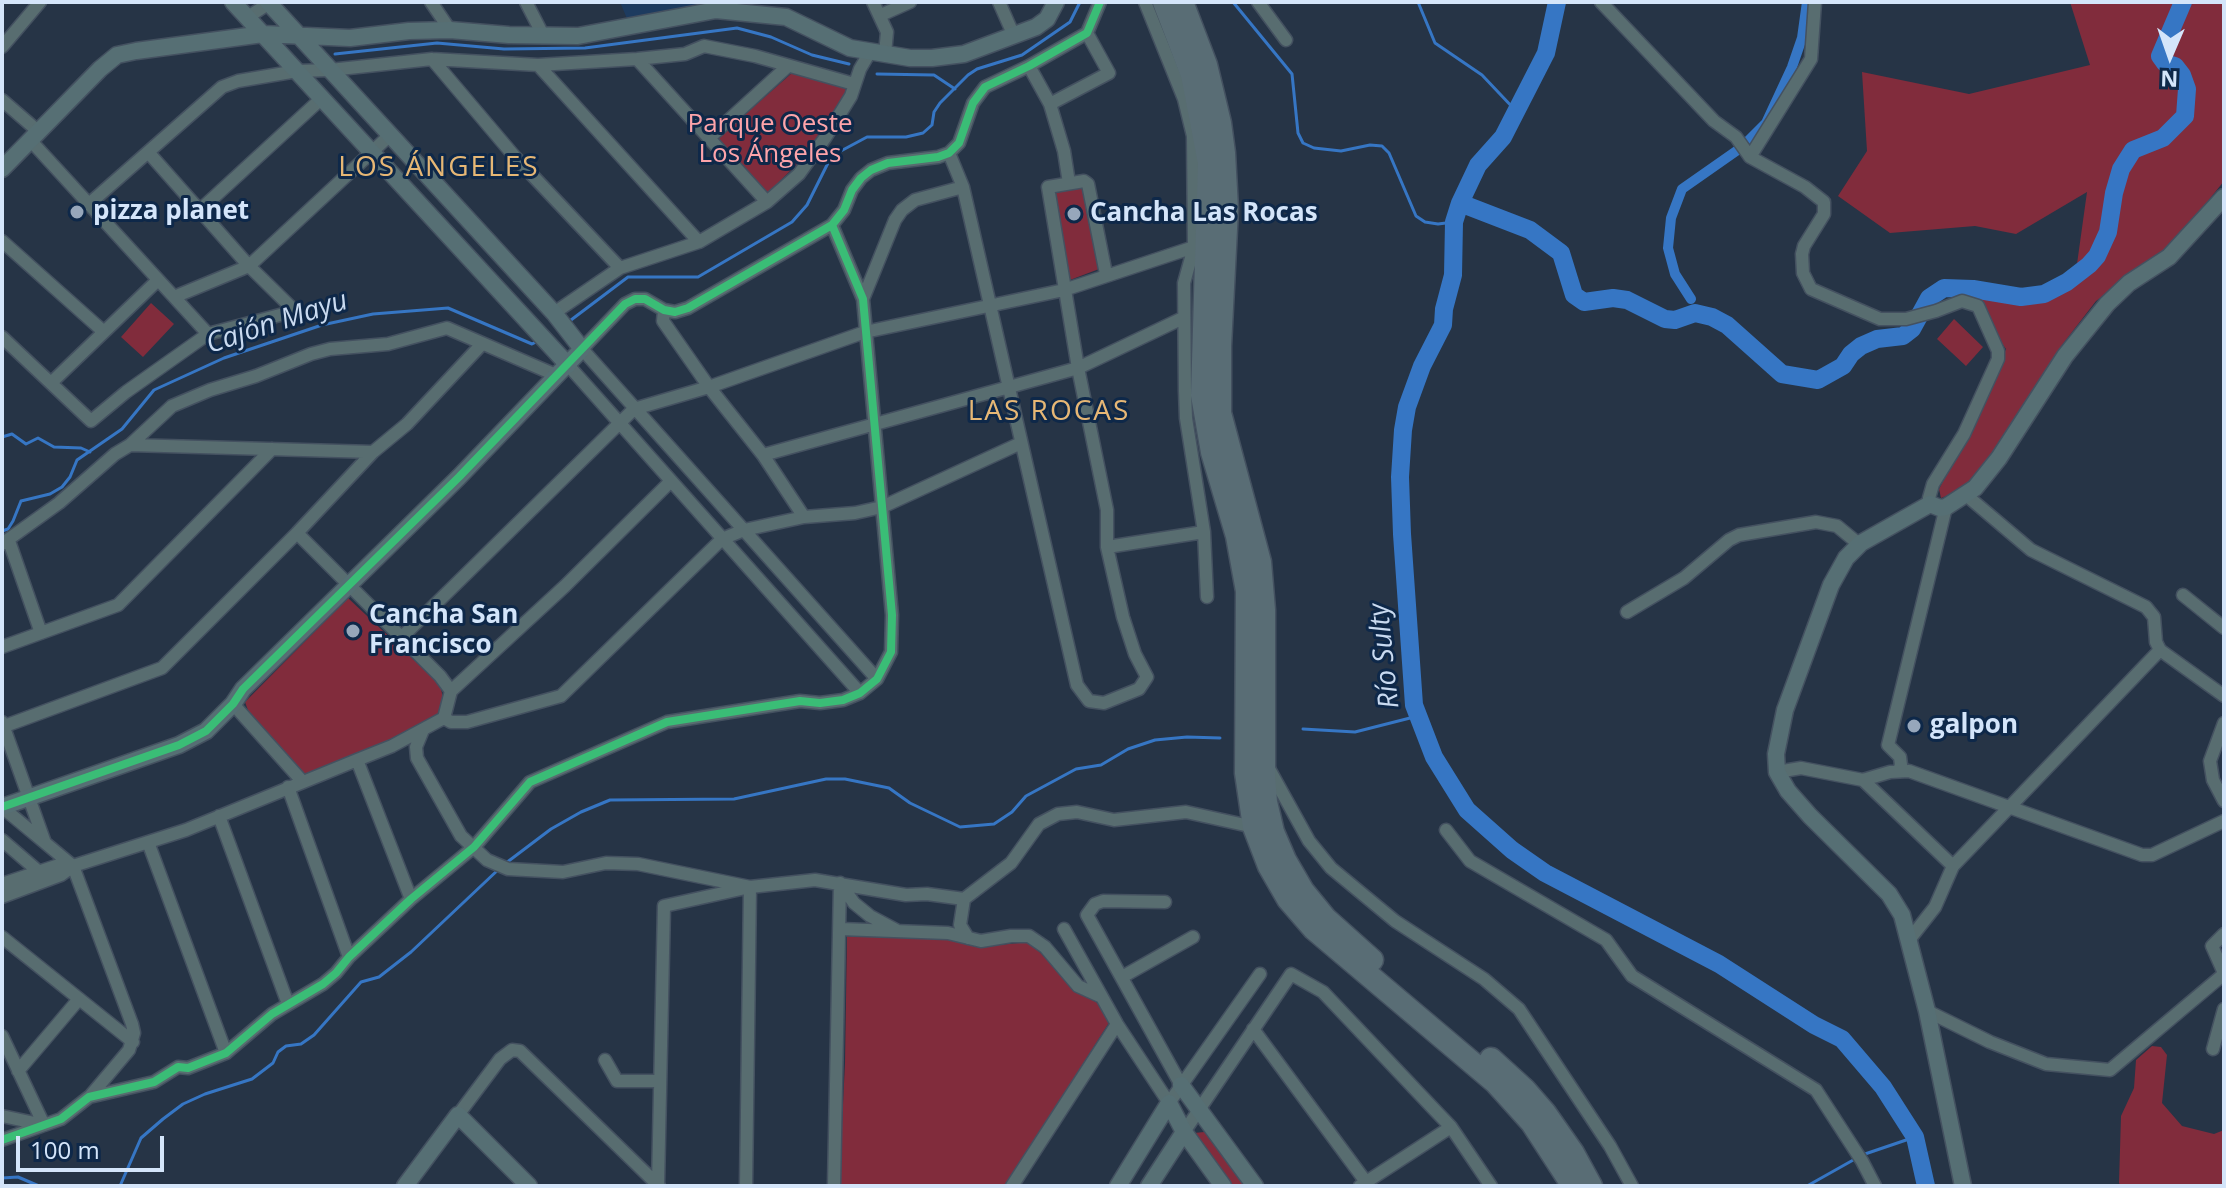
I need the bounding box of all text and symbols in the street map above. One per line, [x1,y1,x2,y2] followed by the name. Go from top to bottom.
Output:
[2130,16,2210,96] north arrow
[2160,65,2179,95] text: N
[687,109,853,170] park label: Parque Oeste Los Ángeles
[338,151,540,185] district label: LOS ÁNGELES
[93,196,249,228] place label: pizza planet
[1090,198,1318,230] place label: Cancha Las Rocas
[68,203,86,221] marker: pizza planet
[1065,205,1083,223] marker: Cancha Las Rocas
[202,284,352,362] water label: Cajón Mayu
[968,395,1130,429] district label: LAS ROCAS
[369,600,518,662] place label: Cancha San Francisco
[1363,602,1407,710] water label: Río Sulty
[344,622,362,640] marker: Cancha San Francisco
[1930,710,2018,742] place label: galpon
[1905,717,1923,735] marker: galpon
[20,1120,168,1170] scale bar
[30,1133,100,1166] text: 100 m

